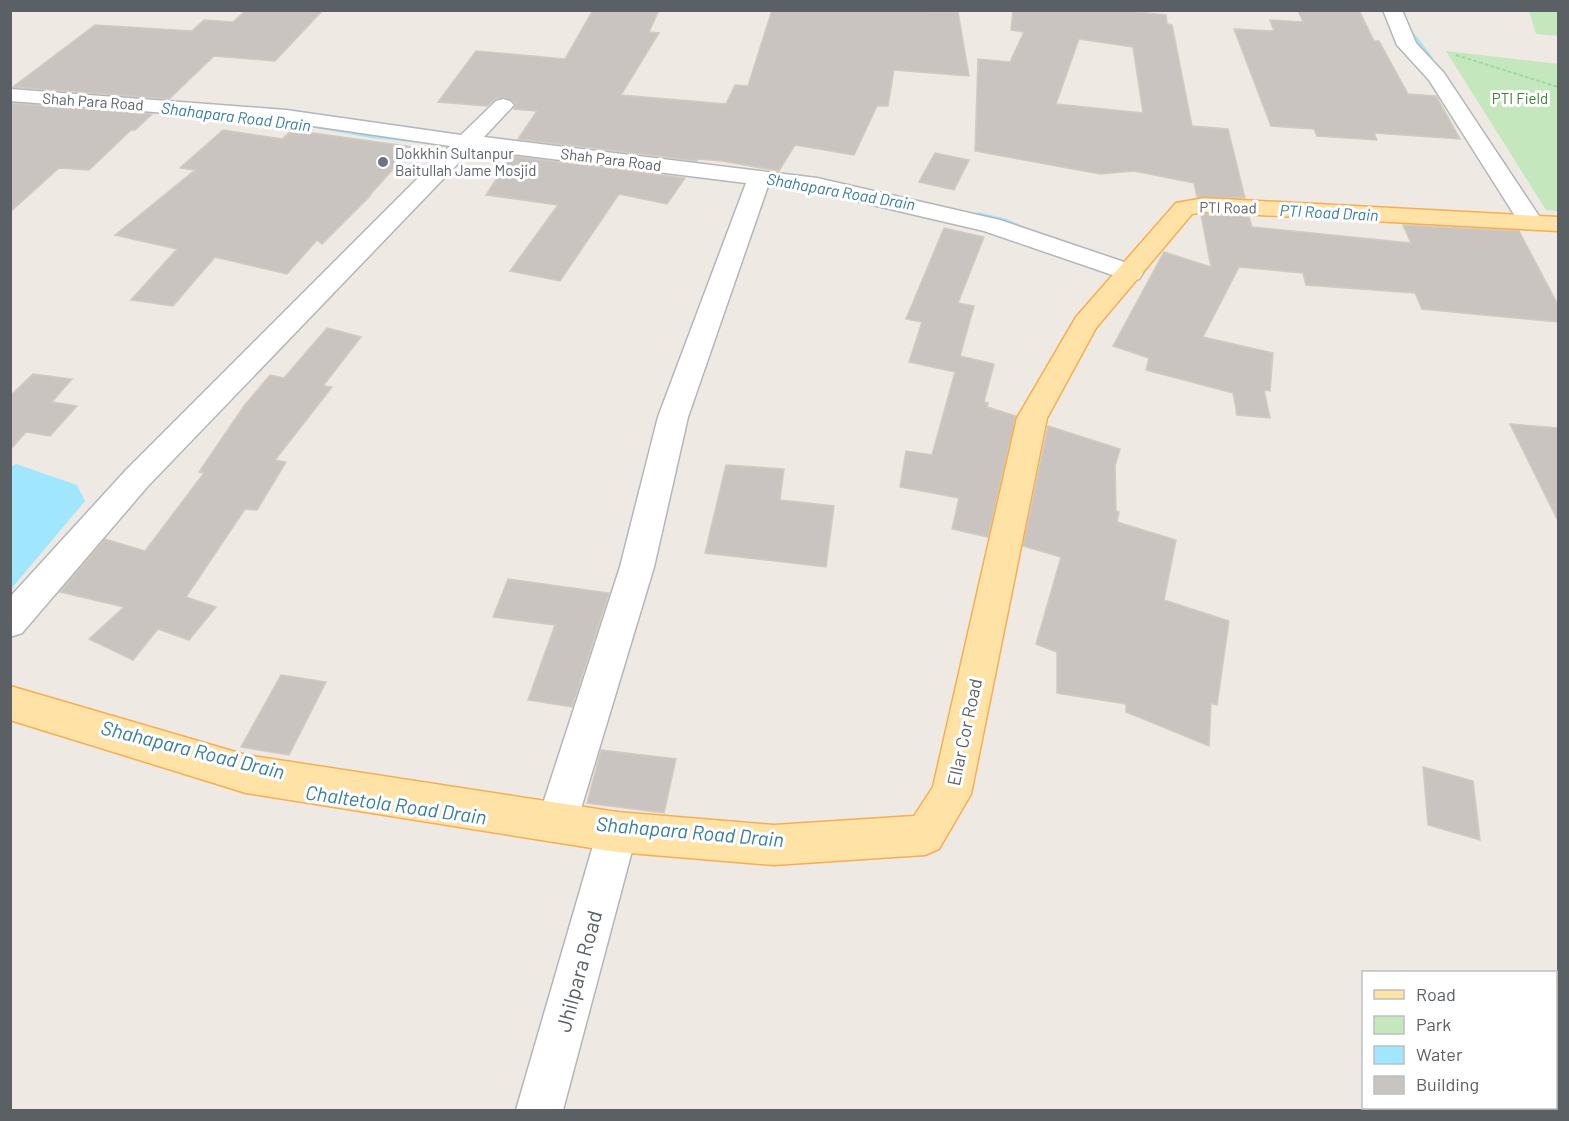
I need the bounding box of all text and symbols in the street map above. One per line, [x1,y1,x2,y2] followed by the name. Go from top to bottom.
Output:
[42,88,144,114] street label: Shah Para Road
[1492,89,1548,107] park label: PTI Field
[160,97,312,135] water label: Shahapara Road Drain
[395,144,536,179] place label: Dokkhin Sultanpur Baitullah Jame Mosjid
[560,144,662,174] street label: Shah Para Road
[376,155,390,169] marker: Dokkhin Sultanpur Baitullah Jame Mosjid
[765,169,917,213] water label: Shahapara Road Drain
[1199,197,1257,217] street label: PTI Road
[1279,200,1379,224] water label: PTI Road Drain
[942,676,986,788] street label: Ellar Cor Road
[99,715,287,783] water label: Shahapara Road Drain
[304,779,488,829] water label: Chaltetola Road Drain
[595,811,785,851] water label: Shahapara Road Drain
[550,907,606,1035] street label: Jhilpara Road
[1362,971,1557,1109] legend
[1416,983,1456,1005] text: Road
[1416,1013,1451,1035] text: Park
[1416,1043,1463,1065] text: Water
[1416,1073,1479,1095] text: Building

